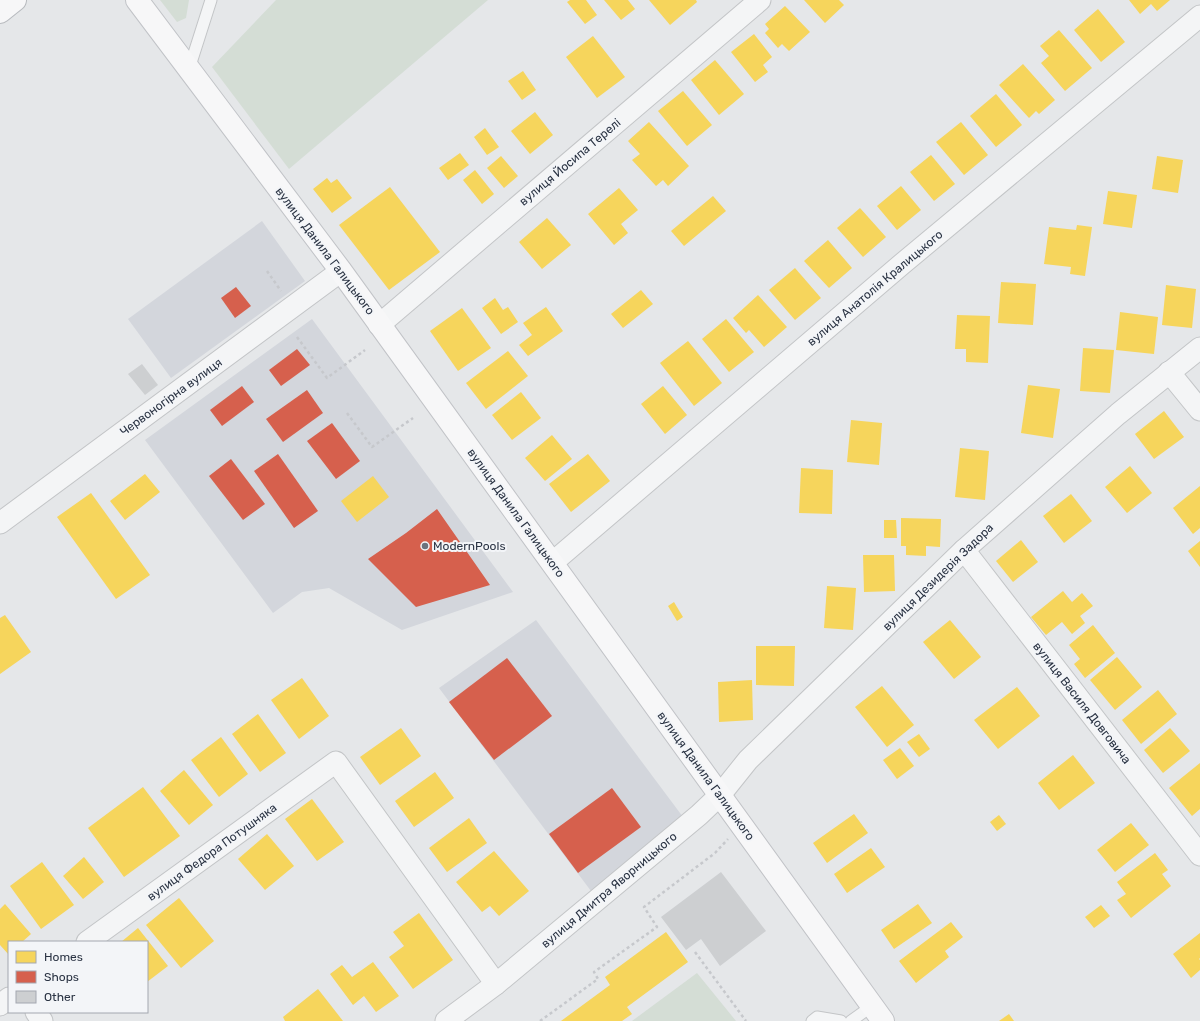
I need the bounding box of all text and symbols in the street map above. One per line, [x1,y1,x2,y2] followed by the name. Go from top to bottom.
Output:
[517,115,624,208] street label: вулиця Йосипа Терелі
[272,185,378,318] street label: вулиця Данила Галицького
[804,227,946,349] street label: вулиця Анатолія Кралицького
[117,355,225,439] street label: Червоногірна вулиця
[465,446,568,580] street label: вулиця Данила Галицького
[880,521,996,633] street label: вулиця Дезидерія Задора
[433,539,506,553] place label: ModernPools
[420,541,430,551] marker: ModernPools
[1030,639,1134,767] street label: вулиця Василя Довговича
[655,709,758,843] street label: вулиця Данила Галицького
[145,800,279,904] street label: вулиця Федора Потушняка
[538,829,680,951] street label: вулиця Дмитра Яворницького
[8,941,148,1013] legend
[44,950,83,964] text: Homes
[44,970,79,984] text: Shops
[44,990,76,1004] text: Other

